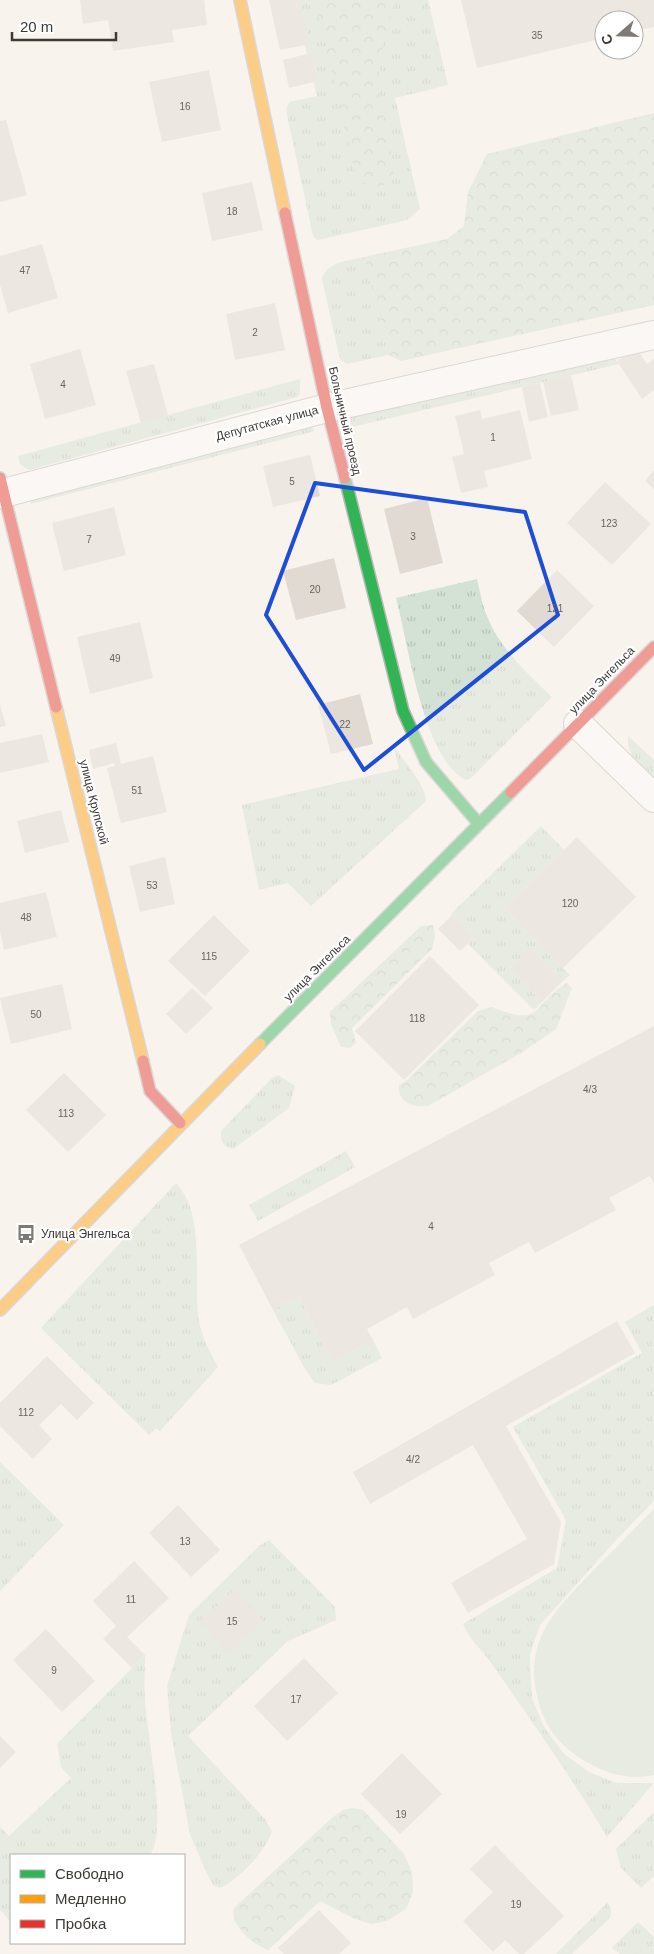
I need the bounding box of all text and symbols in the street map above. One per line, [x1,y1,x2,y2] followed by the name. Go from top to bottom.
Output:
[12,10,116,42] scale bar
[594,10,644,60] north arrow
[20,18,53,35] text: 20 m
[531,30,543,41] house number: 35
[598,32,616,47] text: С
[179,101,191,112] house number: 16
[226,206,238,217] house number: 18
[19,265,31,276] house number: 47
[252,327,258,338] house number: 2
[326,365,364,477] street label: Больничный проезд
[60,379,66,390] house number: 4
[214,403,320,443] street label: Депутатская улица
[490,432,496,443] house number: 1
[289,476,295,487] house number: 5
[601,518,618,529] house number: 123
[410,531,416,542] house number: 3
[86,534,92,545] house number: 7
[309,584,321,595] house number: 20
[547,603,564,614] house number: 121
[566,643,638,716] street label: улица Энгельса
[109,653,121,664] house number: 49
[339,719,351,730] house number: 22
[77,758,111,846] street label: улица Крупской
[131,785,143,796] house number: 51
[146,880,158,891] house number: 53
[562,898,579,909] house number: 120
[20,912,32,923] house number: 48
[281,932,353,1004] street label: улица Энгельса
[201,951,217,962] house number: 115
[30,1009,42,1020] house number: 50
[409,1013,425,1024] house number: 118
[583,1084,597,1095] house number: 4/3
[58,1108,74,1119] house number: 113
[428,1221,434,1232] house number: 4
[15,1223,37,1245] bus stop icon: Улица Энгельса
[41,1227,130,1241] place label: Улица Энгельса
[18,1407,34,1418] house number: 112
[406,1454,420,1465] house number: 4/2
[179,1536,191,1547] house number: 13
[126,1594,137,1605] house number: 11
[226,1616,238,1627] house number: 15
[51,1665,57,1676] house number: 9
[290,1694,302,1705] house number: 17
[395,1809,407,1820] house number: 19
[10,1854,185,1944] legend
[55,1865,124,1882] text: Свободно
[55,1890,126,1907] text: Медленно
[510,1899,522,1910] house number: 19
[55,1915,107,1932] text: Пробка

